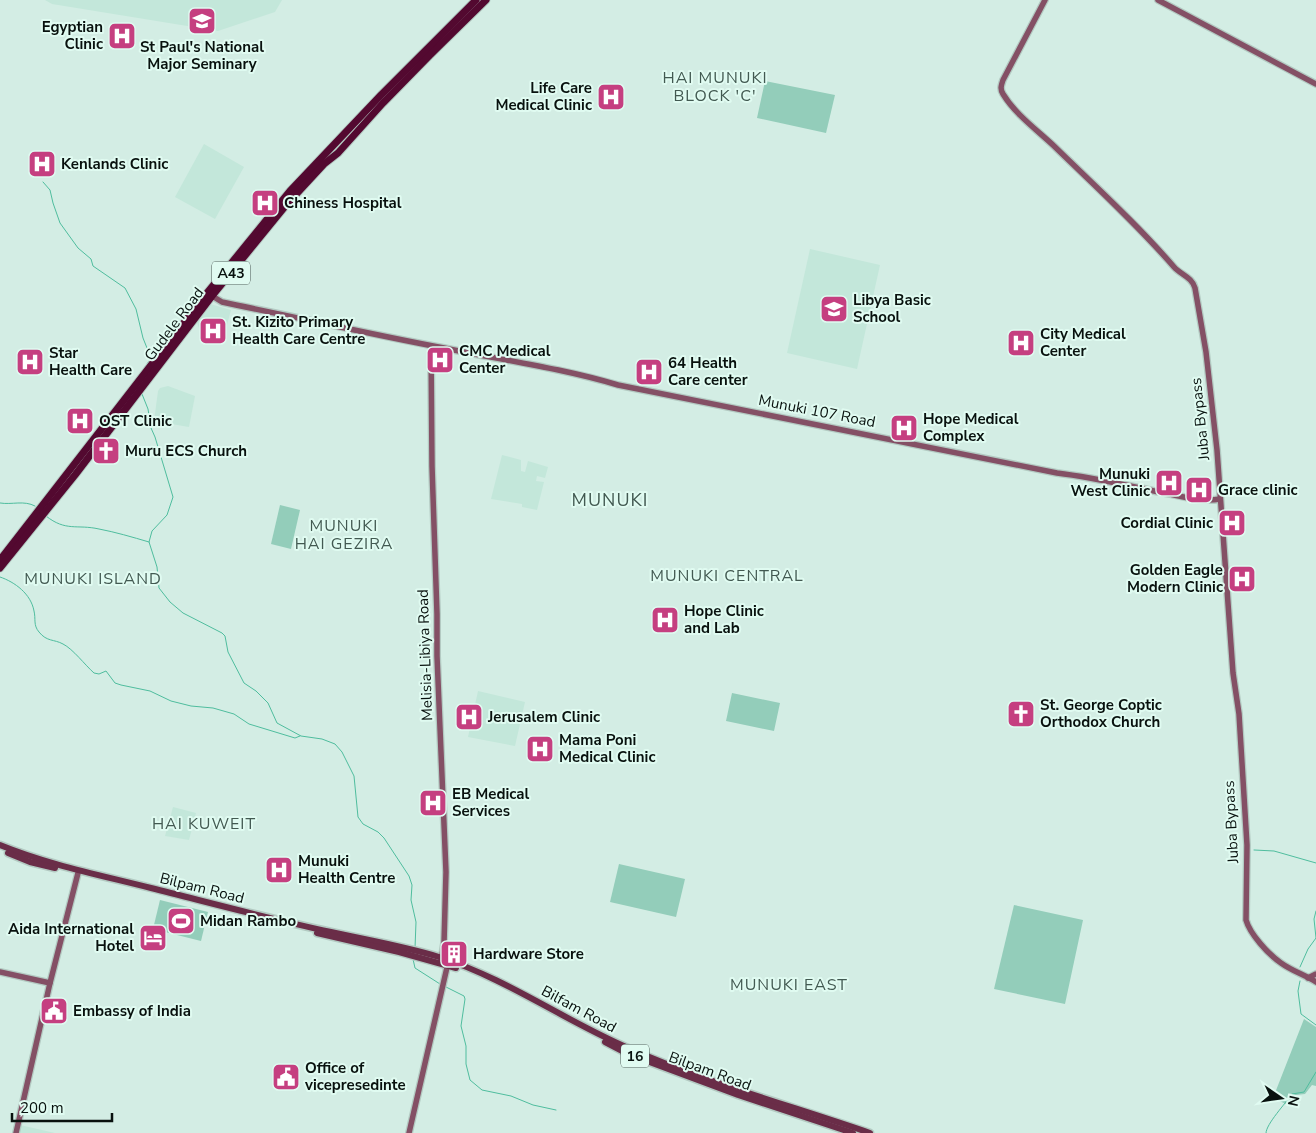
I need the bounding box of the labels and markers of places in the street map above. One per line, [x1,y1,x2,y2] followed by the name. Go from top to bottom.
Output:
[187,6,217,36] school or university icon: St Paul's National Major Seminary
[42,17,103,54] place label: Egyptian Clinic
[107,21,137,51] hospital icon: Egyptian Clinic
[140,37,264,74] place label: St Paul's National Major Seminary
[495,78,592,115] place label: Life Care Medical Clinic
[596,82,626,112] hospital icon: Life Care Medical Clinic
[27,149,57,179] hospital icon: Kenlands Clinic
[61,154,168,174] place label: Kenlands Clinic
[250,188,280,218] hospital icon: Chiness Hospital
[284,193,402,213] place label: Chiness Hospital
[853,290,931,327] place label: Libya Basic School
[819,294,849,324] school or university icon: Libya Basic School
[232,312,365,349] place label: St. Kizito Primary Health Care Centre
[198,316,228,346] hospital icon: St. Kizito Primary Health Care Centre
[1040,324,1126,361] place label: City Medical Center
[1006,328,1036,358] hospital icon: City Medical Center
[459,341,551,378] place label: CMC Medical Center
[49,343,132,380] place label: Star Health Care
[425,345,455,375] hospital icon: CMC Medical Center
[15,347,45,377] hospital icon: Star Health Care
[668,353,748,390] place label: 64 Health Care center
[634,357,664,387] hospital icon: 64 Health Care center
[65,406,95,436] hospital icon: OST Clinic
[923,409,1019,446] place label: Hope Medical Complex
[99,411,172,431] place label: OST Clinic
[889,413,919,443] hospital icon: Hope Medical Complex
[91,436,121,466] church icon: Muru ECS Church
[125,441,247,461] place label: Muru ECS Church
[1071,464,1150,501] place label: Munuki West Clinic
[1154,468,1184,498] hospital icon: Munuki West Clinic
[1184,475,1214,505] hospital icon: Grace clinic
[1218,480,1298,500] place label: Grace clinic
[1217,508,1247,538] hospital icon: Cordial Clinic
[1121,513,1213,533] place label: Cordial Clinic
[1127,560,1223,597] place label: Golden Eagle Modern Clinic
[1227,564,1257,594] hospital icon: Golden Eagle Modern Clinic
[684,601,764,638] place label: Hope Clinic and Lab
[650,605,680,635] hospital icon: Hope Clinic and Lab
[1040,695,1162,732] place label: St. George Coptic Orthodox Church
[1006,699,1036,729] church icon: St. George Coptic Orthodox Church
[454,702,484,732] hospital icon: Jerusalem Clinic
[487,707,600,727] place label: Jerusalem Clinic
[559,730,656,767] place label: Mama Poni Medical Clinic
[525,734,555,764] hospital icon: Mama Poni Medical Clinic
[452,784,530,821] place label: EB Medical Services
[418,788,448,818] hospital icon: EB Medical Services
[298,851,395,888] place label: Munuki Health Centre
[264,855,294,885] hospital icon: Munuki Health Centre
[166,906,196,936] sports icon: Midan Rambo
[200,911,296,931] place label: Midan Rambo
[8,919,134,956] place label: Aida International Hotel
[138,923,168,953] hotel icon: Aida International Hotel
[439,939,469,969] building icon: Hardware Store
[473,944,584,964] place label: Hardware Store
[39,996,69,1026] public building icon: Embassy of India
[73,1001,191,1021] place label: Embassy of India
[304,1058,406,1095] place label: Office of vicepresedinte
[271,1062,301,1092] public building icon: Office of vicepresedinte

